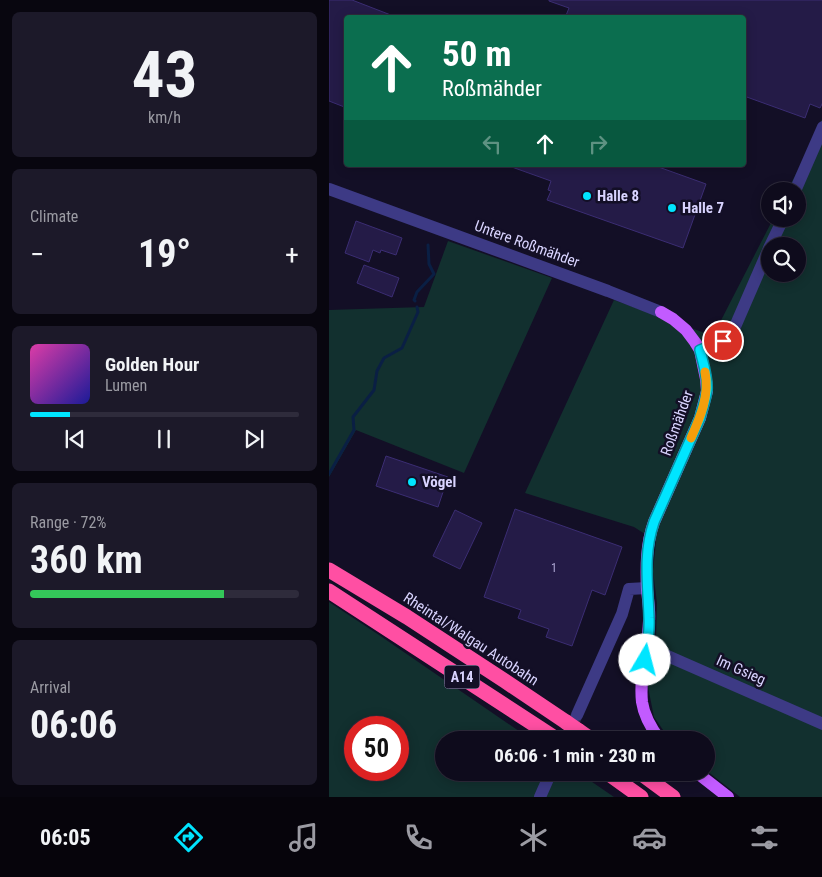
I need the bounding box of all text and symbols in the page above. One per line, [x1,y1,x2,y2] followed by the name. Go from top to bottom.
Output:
[442,34,511,75] text: 50 m
[359,35,424,100] icon: ahead
[132,37,197,113] text: 43
[442,76,542,101] text: Roßmähder
[148,108,181,127] text: km/h
[478,130,506,158] icon: left
[531,130,559,158] icon: ahead
[584,130,612,158] icon: right
[761,182,806,282] map controls
[761,182,806,227] button: sound
[597,187,639,205] place label: Halle 8
[581,190,593,202] marker: Halle 8
[682,199,724,217] place label: Halle 7
[666,202,678,214] marker: Halle 7
[30,207,78,226] text: Climate
[472,217,582,271] street label: Untere Roßmähder
[138,232,191,276] text: 19°
[761,237,806,282] button: search
[30,238,44,271] text: −
[285,238,299,271] text: +
[702,320,744,362] pin
[709,327,737,355] icon: arrive
[105,353,199,376] text: Golden Hour
[105,376,147,395] text: Lumen
[657,388,697,458] street label: Roßmähder
[61,425,89,453] icon: previous
[150,425,178,453] icon: pause
[240,425,268,453] icon: next
[422,473,456,491] place label: Vögel
[406,476,418,488] marker: Vögel
[30,513,106,532] text: Range · 72%
[30,538,143,582] text: 360 km
[551,561,557,575] house number: 1
[400,589,542,689] street label: Rheintal/Walgau Autobahn
[618,633,670,685] position arrow
[714,651,768,689] street label: Im Gsieg
[445,666,479,689] road number: A14
[30,678,71,697] text: Arrival
[30,703,117,747] text: 06:06
[344,716,409,781] speed limit sign: 50
[494,744,656,767] text: 06:06 · 1 min · 230 m
[171,820,206,855] icon: directions
[286,820,321,855] icon: music
[401,820,436,855] icon: phone
[516,820,551,855] icon: climate
[632,820,667,855] icon: car
[747,820,782,855] icon: filters
[40,825,91,850] text: 06:05

